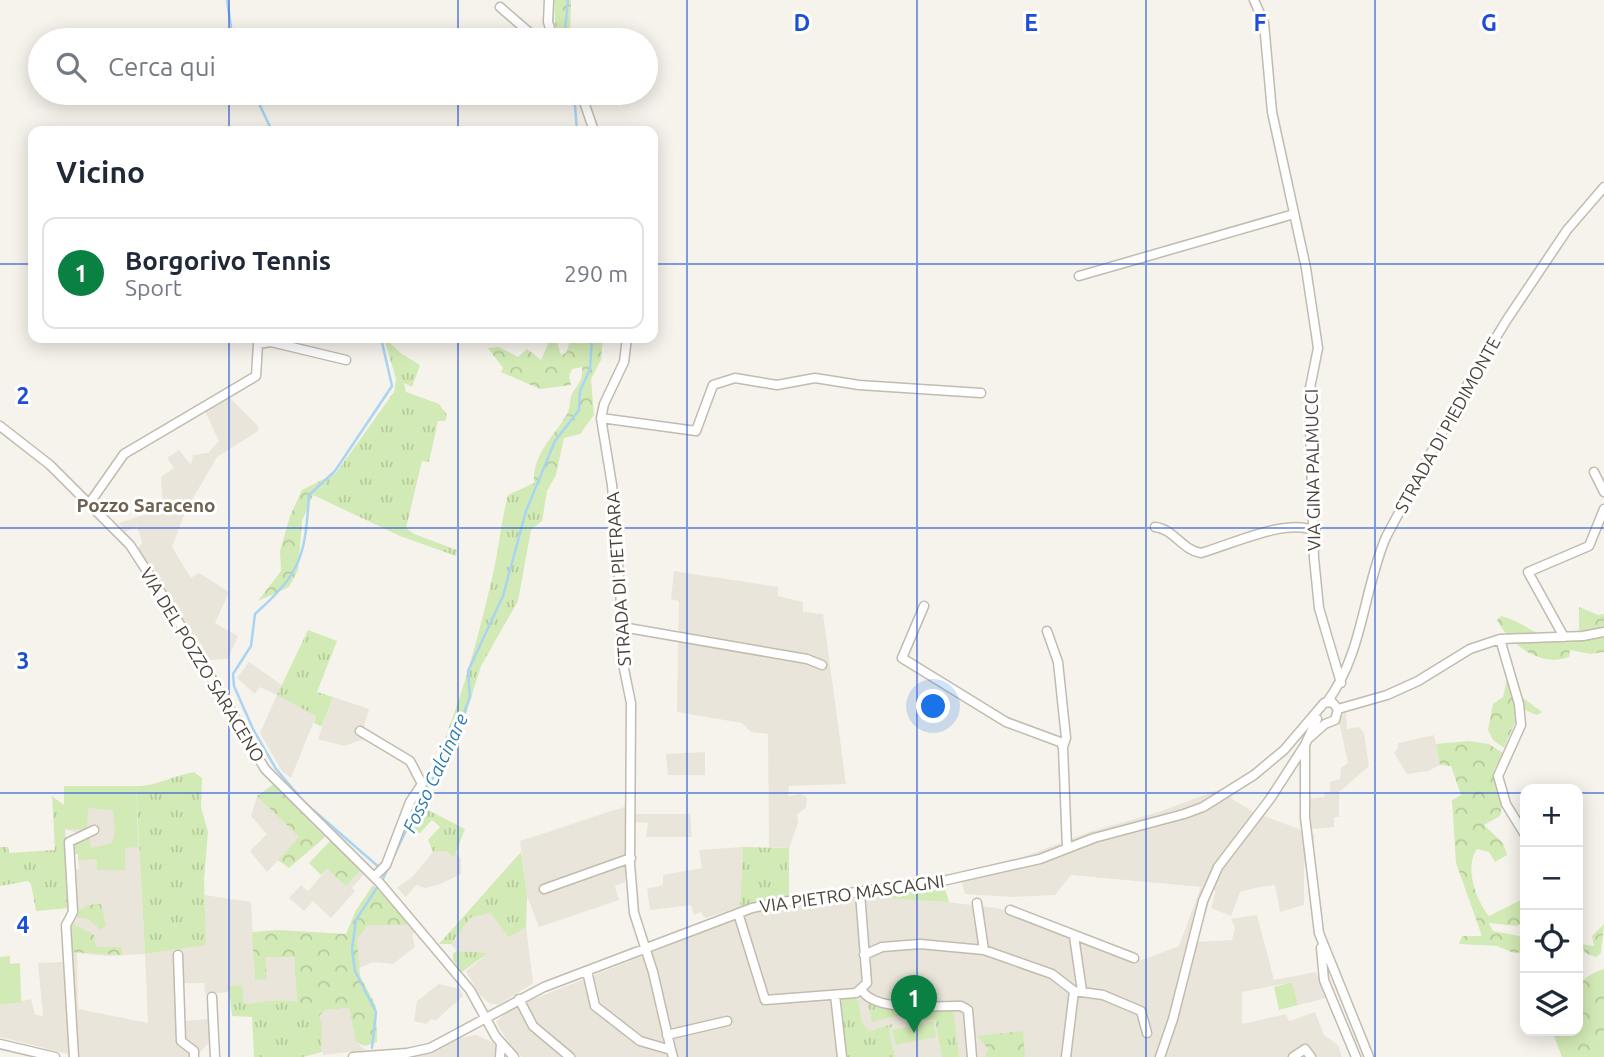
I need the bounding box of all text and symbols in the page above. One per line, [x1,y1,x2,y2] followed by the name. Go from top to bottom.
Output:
[794,10,810,35] text: D
[1024,10,1038,35] text: E
[1254,10,1267,35] text: F
[1481,10,1497,35] text: G
[28,28,658,105] search box
[52,48,90,86] icon: search
[108,52,216,81] text: Cerca qui
[56,155,145,189] text: Vicino
[125,246,331,275] text: Borgorivo Tennis
[75,261,87,286] text: 1
[564,261,628,286] text: 290 m
[125,275,182,300] text: Sport
[1390,333,1504,516] street label: STRADA DI PIEDIMONTE
[17,383,29,408] text: 2
[1301,389,1323,551] street label: VIA GINA PALMUCCI
[602,491,634,667] street label: STRADA DI PIETRARA
[76,494,216,516] district label: Pozzo Saraceno
[137,564,269,765] street label: VIA DEL POZZO SARACENO
[17,648,29,673] text: 3
[916,689,950,723] your location
[398,710,472,836] water label: Fosso Calcinare
[1520,784,1583,1036] map controls
[1520,784,1583,847] button: +
[1520,847,1583,910] button: −
[758,870,945,916] street label: VIA PIETRO MASCAGNI
[1520,910,1583,973] button: locate
[17,912,30,937] text: 4
[1520,973,1583,1036] button: layers
[891,975,937,1033] pin: 1

